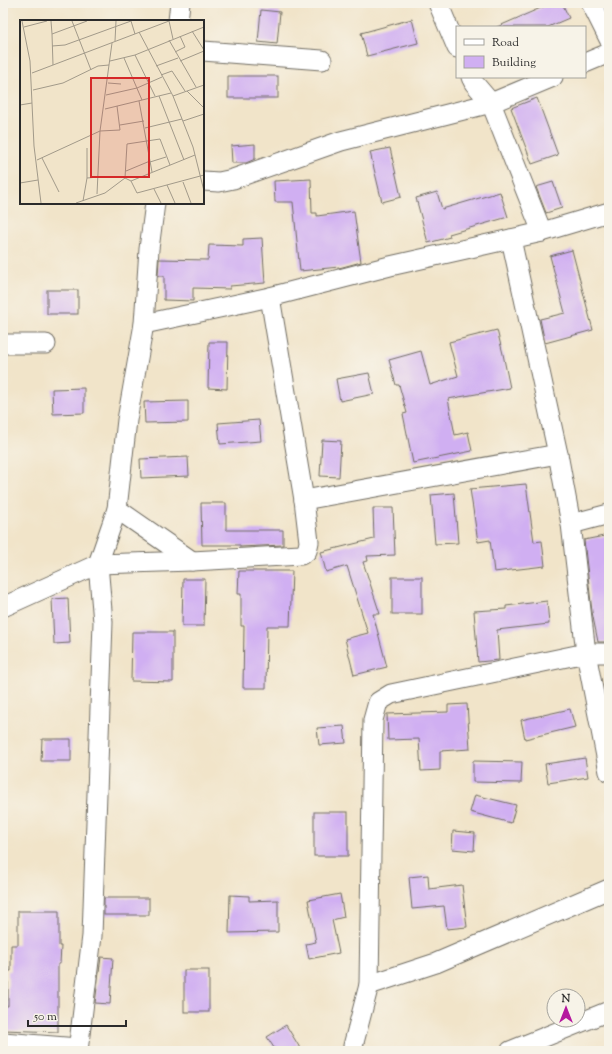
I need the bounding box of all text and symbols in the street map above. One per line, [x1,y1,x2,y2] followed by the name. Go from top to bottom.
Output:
[20,20,204,204] inset map
[456,26,586,78] legend
[492,34,519,52] text: Road
[492,54,536,72] text: Building
[546,988,586,1028] north arrow
[561,991,571,1007] text: N
[28,1002,126,1028] scale bar
[33,1008,57,1026] text: 50 m

